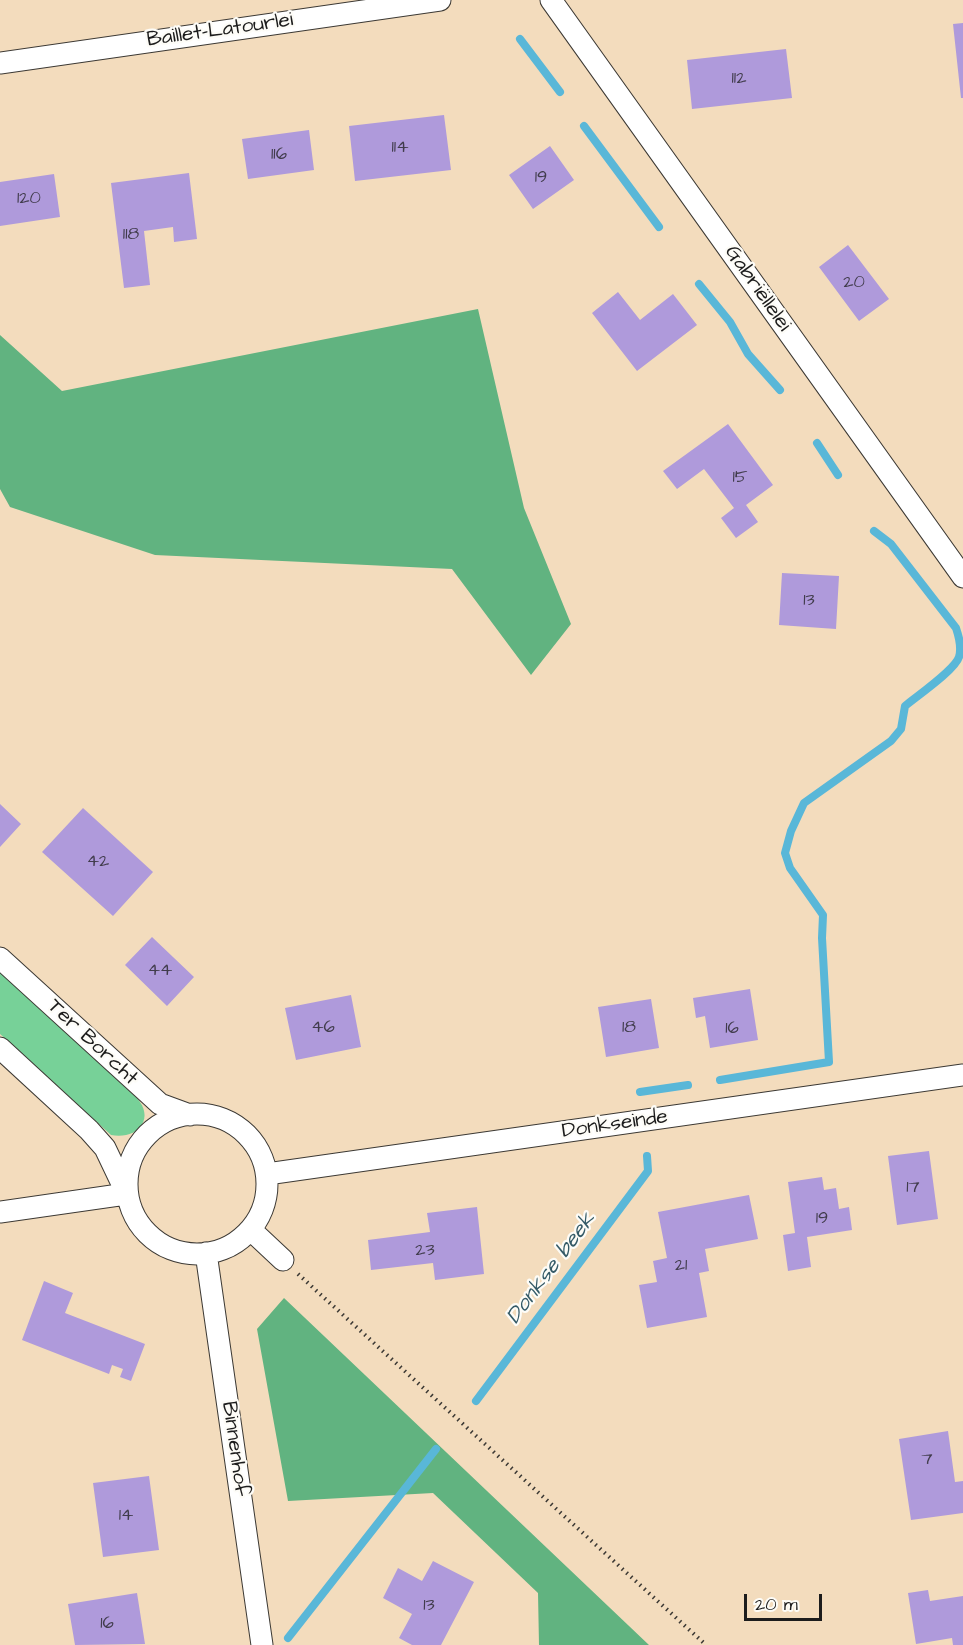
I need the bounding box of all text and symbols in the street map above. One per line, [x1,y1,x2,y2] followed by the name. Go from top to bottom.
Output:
[145,8,295,54] street label: Baillet-Latourlei
[732,68,746,90] house number: 112
[392,137,408,159] house number: 114
[271,144,287,166] house number: 116
[535,167,547,189] house number: 19
[17,188,41,210] house number: 120
[123,224,139,246] house number: 118
[718,241,796,337] street label: Gabriëllelei
[843,272,865,294] house number: 20
[732,467,748,489] house number: 15
[803,590,815,612] house number: 13
[87,851,109,873] house number: 42
[148,960,172,982] house number: 44
[41,995,143,1091] street label: Ter Borcht
[311,1017,335,1039] house number: 46
[622,1017,636,1039] house number: 18
[725,1018,739,1040] house number: 16
[560,1105,670,1145] street label: Donkseinde
[906,1177,920,1199] house number: 17
[502,1208,602,1330] water label: Donkse beek
[816,1208,828,1230] house number: 19
[415,1240,435,1262] house number: 23
[675,1255,687,1277] house number: 21
[215,1400,253,1498] street label: Binnenhof
[921,1449,933,1471] house number: 7
[119,1505,133,1527] house number: 14
[747,1582,825,1620] scale bar
[755,1592,798,1617] text: 20 m
[423,1595,435,1617] house number: 13
[100,1613,114,1635] house number: 16

